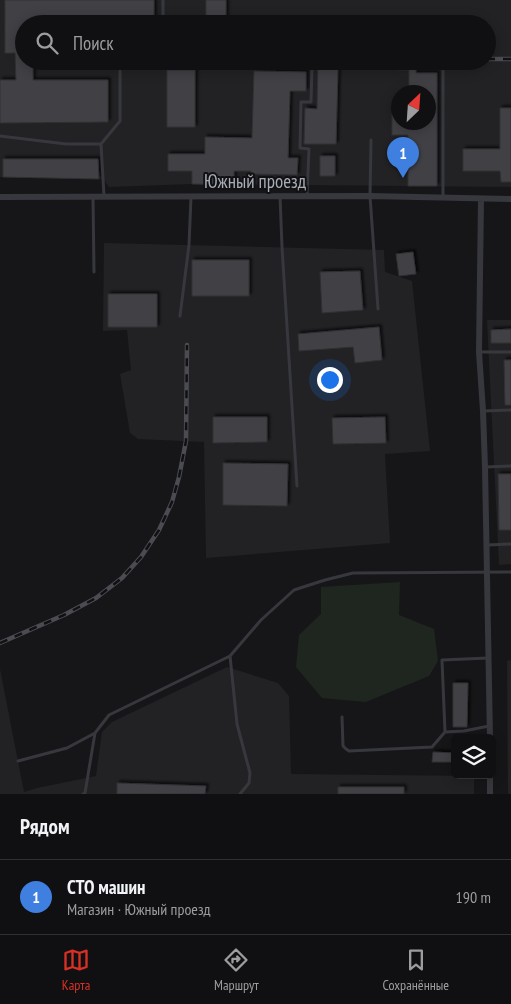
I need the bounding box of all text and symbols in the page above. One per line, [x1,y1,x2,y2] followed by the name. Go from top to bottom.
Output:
[15,15,496,70] search box
[33,29,61,57] icon: search
[73,31,114,55] text: Поиск
[391,85,436,130] north arrow
[387,137,419,178] pin: 1
[204,169,307,193] street label: Южный проезд
[317,367,343,393] your location
[451,734,496,779] map controls
[451,734,496,779] button: layers
[20,813,70,840] text: Рядом
[67,875,145,899] text: СТО машин
[32,887,40,907] text: 1
[456,887,491,907] text: 190 m
[67,899,211,919] text: Магазин · Южный проезд
[62,946,90,994] tab: Карта
[214,946,259,994] tab: Маршрут
[382,946,449,994] tab: Сохранённые

